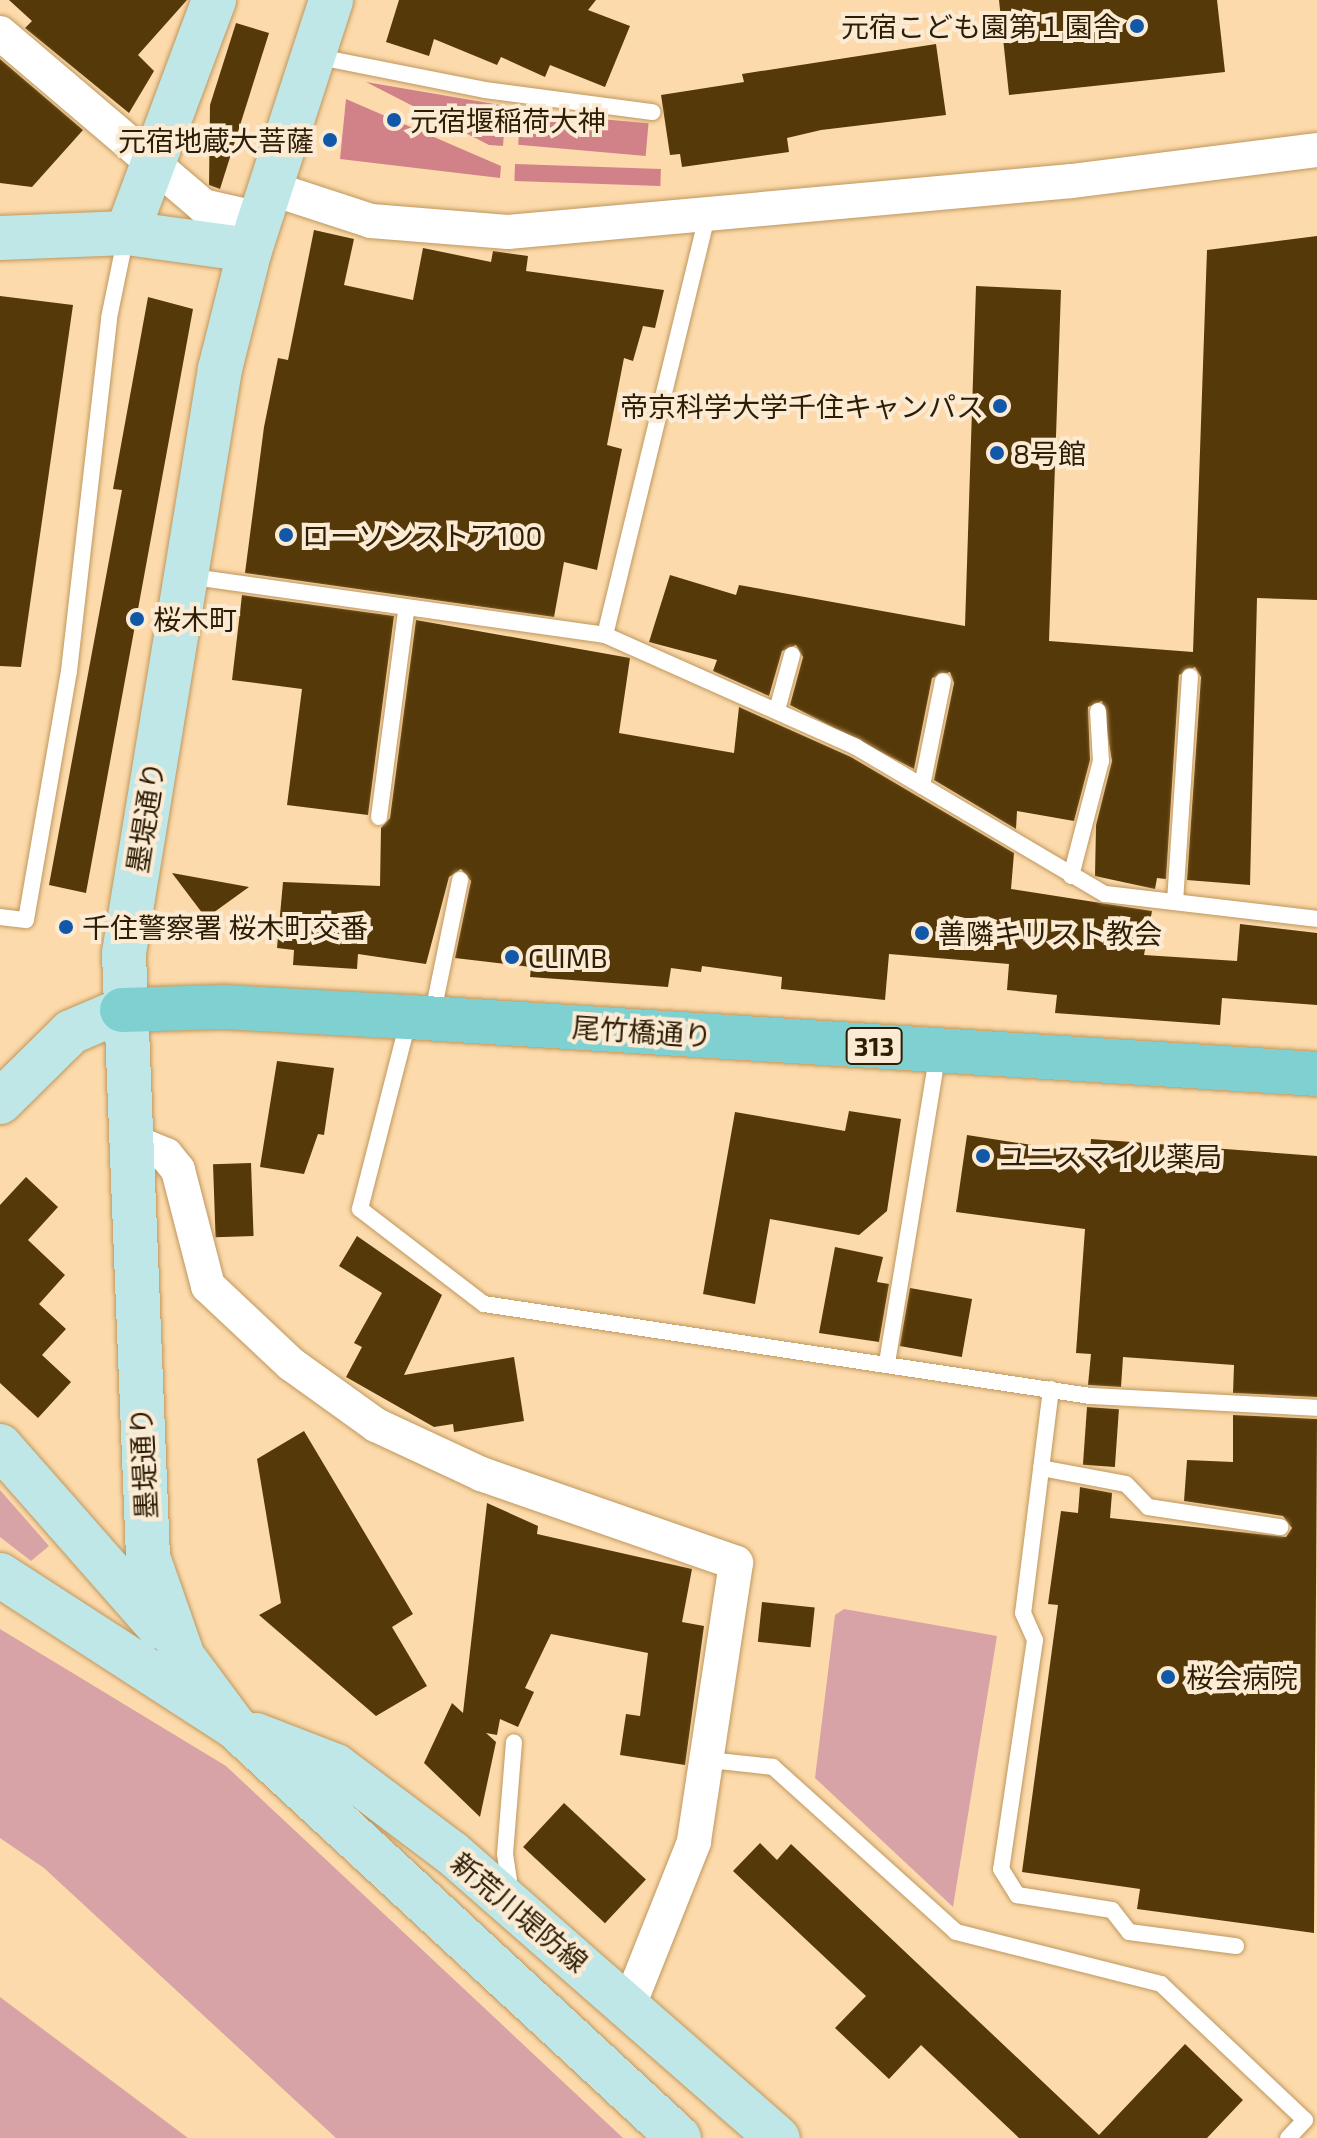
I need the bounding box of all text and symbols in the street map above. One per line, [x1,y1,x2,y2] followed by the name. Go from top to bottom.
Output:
[841,9,1121,43] place label: 元宿こども園第１園舎
[1128,17,1146,35] marker: 元宿こども園第１園舎
[410,103,606,137] place label: 元宿堰稲荷大神
[385,111,403,129] marker: 元宿堰稲荷大神
[118,123,314,157] place label: 元宿地蔵大菩薩
[321,131,339,149] marker: 元宿地蔵大菩薩
[620,389,984,423] place label: 帝京科学大学千住キャンパス
[991,397,1009,415] marker: 帝京科学大学千住キャンパス
[1013,436,1086,470] place label: 8号館
[988,444,1006,462] marker: 8号館
[302,518,543,552] place label: ローソンストア100
[277,526,295,544] marker: ローソンストア100
[153,602,237,636] place label: 桜木町
[128,610,146,628] marker: 桜木町
[120,759,170,875] street label: 墨堤通り
[82,910,368,944] place label: 千住警察署 桜木町交番
[938,916,1162,950] place label: 善隣キリスト教会
[57,918,75,936] marker: 千住警察署 桜木町交番
[913,924,931,942] marker: 善隣キリスト教会
[528,940,608,974] place label: CLIMB
[503,948,521,966] marker: CLIMB
[571,1009,713,1053] street label: 尾竹橋通り
[844,1024,904,1068] road number: 313
[999,1139,1223,1173] place label: ユニスマイル薬局
[974,1147,992,1165] marker: ユニスマイル薬局
[123,1406,163,1520] street label: 墨堤通り
[1186,1660,1298,1694] place label: 桜会病院
[1157,1666,1179,1688] marker: 桜会病院
[445,1845,595,1979] street label: 新荒川堤防線

